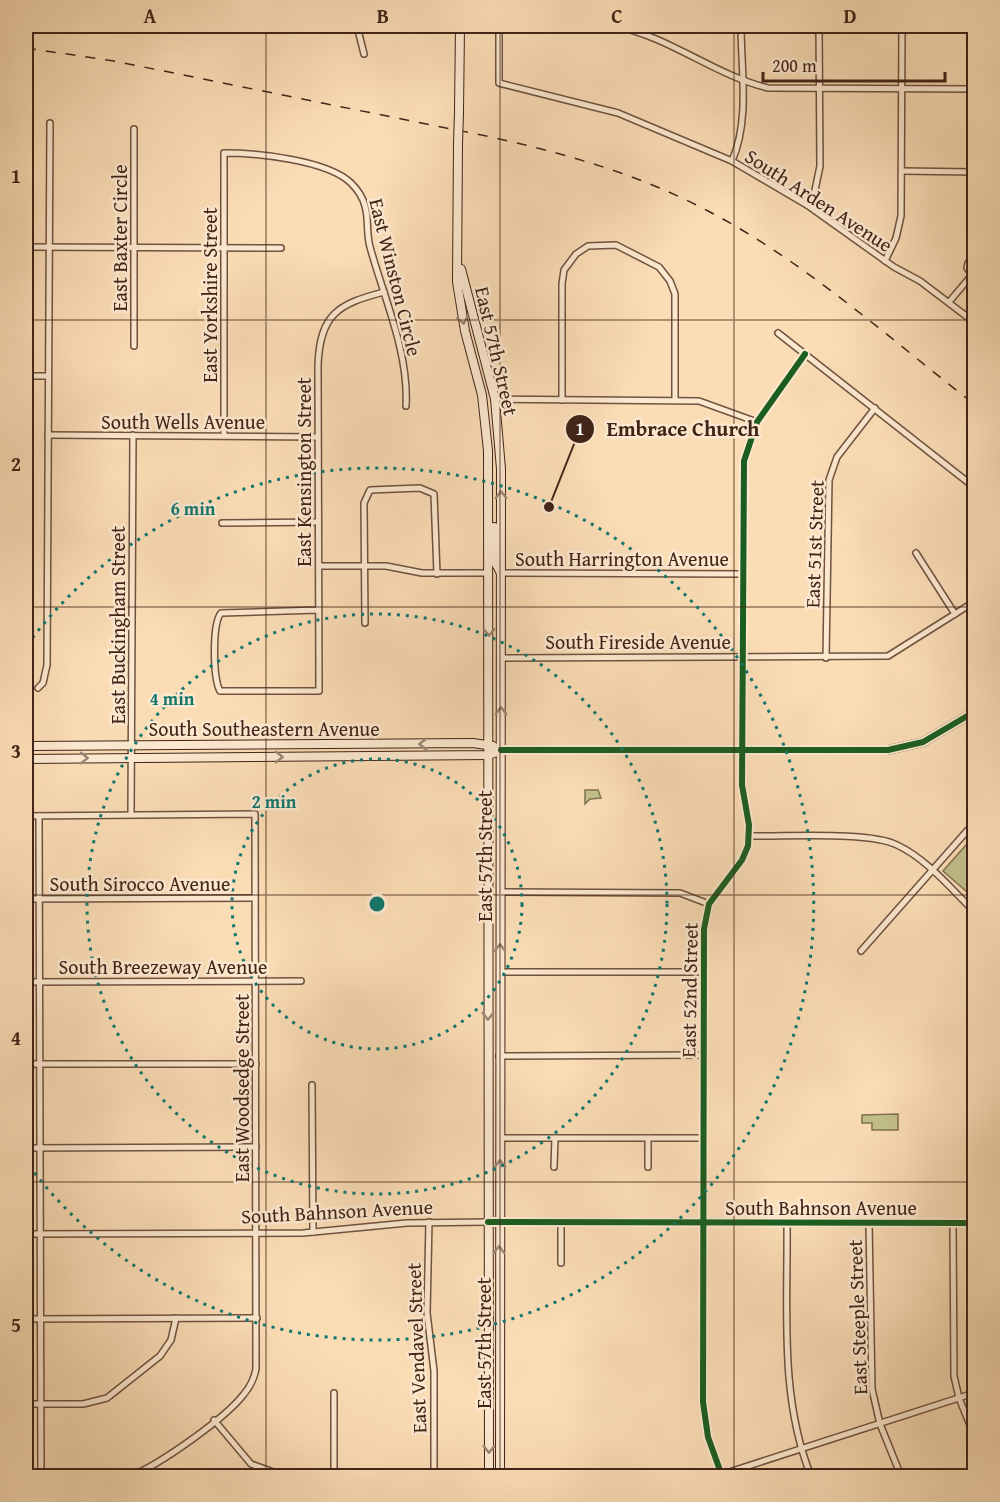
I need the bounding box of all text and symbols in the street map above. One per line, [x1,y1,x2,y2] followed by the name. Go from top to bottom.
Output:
[144,1,157,30] text: A
[377,1,389,30] text: B
[611,1,623,30] text: C
[843,1,857,30] text: D
[763,45,944,83] scale bar
[772,52,817,79] text: 200 m
[739,141,899,259] street label: South Arden Avenue
[11,161,21,190] text: 1
[105,164,134,312] street label: East Baxter Circle
[362,195,430,359] street label: East Winston Circle
[195,207,224,383] street label: East Yorkshire Street
[468,284,526,418] street label: East 57th Street
[456,315,469,325] one-way arrow
[289,377,318,567] street label: East Kensington Street
[101,407,265,436] street label: South Wells Avenue
[565,410,772,449] callout: Embrace Church
[607,413,760,444] text: Embrace Church
[575,415,585,442] text: 1
[11,449,21,478] text: 2
[797,479,831,609] street label: East 51st Street
[495,490,507,499] one-way arrow
[171,495,216,522] text: 6 min
[103,526,132,724] street label: East Buckingham Street
[515,544,729,573] street label: South Harrington Avenue
[483,627,495,636] one-way arrow
[545,627,731,656] street label: South Fireside Avenue
[150,685,195,712] text: 4 min
[495,706,507,715] one-way arrow
[148,714,380,743] street label: South Southeastern Avenue
[11,736,21,765] text: 3
[418,738,427,750] one-way arrow
[274,751,283,763] one-way arrow
[79,752,88,764] one-way arrow
[252,788,297,815] text: 2 min
[470,790,499,922] street label: East 57th Street
[50,869,230,898] street label: South Sirocco Avenue
[367,894,387,914] centre of rings
[673,922,705,1058] street label: East 52nd Street
[494,943,506,952] one-way arrow
[59,952,267,981] street label: South Breezeway Avenue
[227,994,256,1182] street label: East Woodsedge Street
[482,1011,494,1020] one-way arrow
[11,1023,21,1052] text: 4
[493,1159,506,1168] one-way arrow
[240,1191,434,1231] street label: South Bahnson Avenue
[725,1193,917,1222] street label: South Bahnson Avenue
[840,1239,874,1395] street label: East Steeple Street
[493,1246,505,1255] one-way arrow
[399,1262,433,1434] street label: East Vendavel Street
[469,1277,498,1409] street label: East 57th Street
[11,1310,21,1339] text: 5
[483,1444,495,1453] one-way arrow

